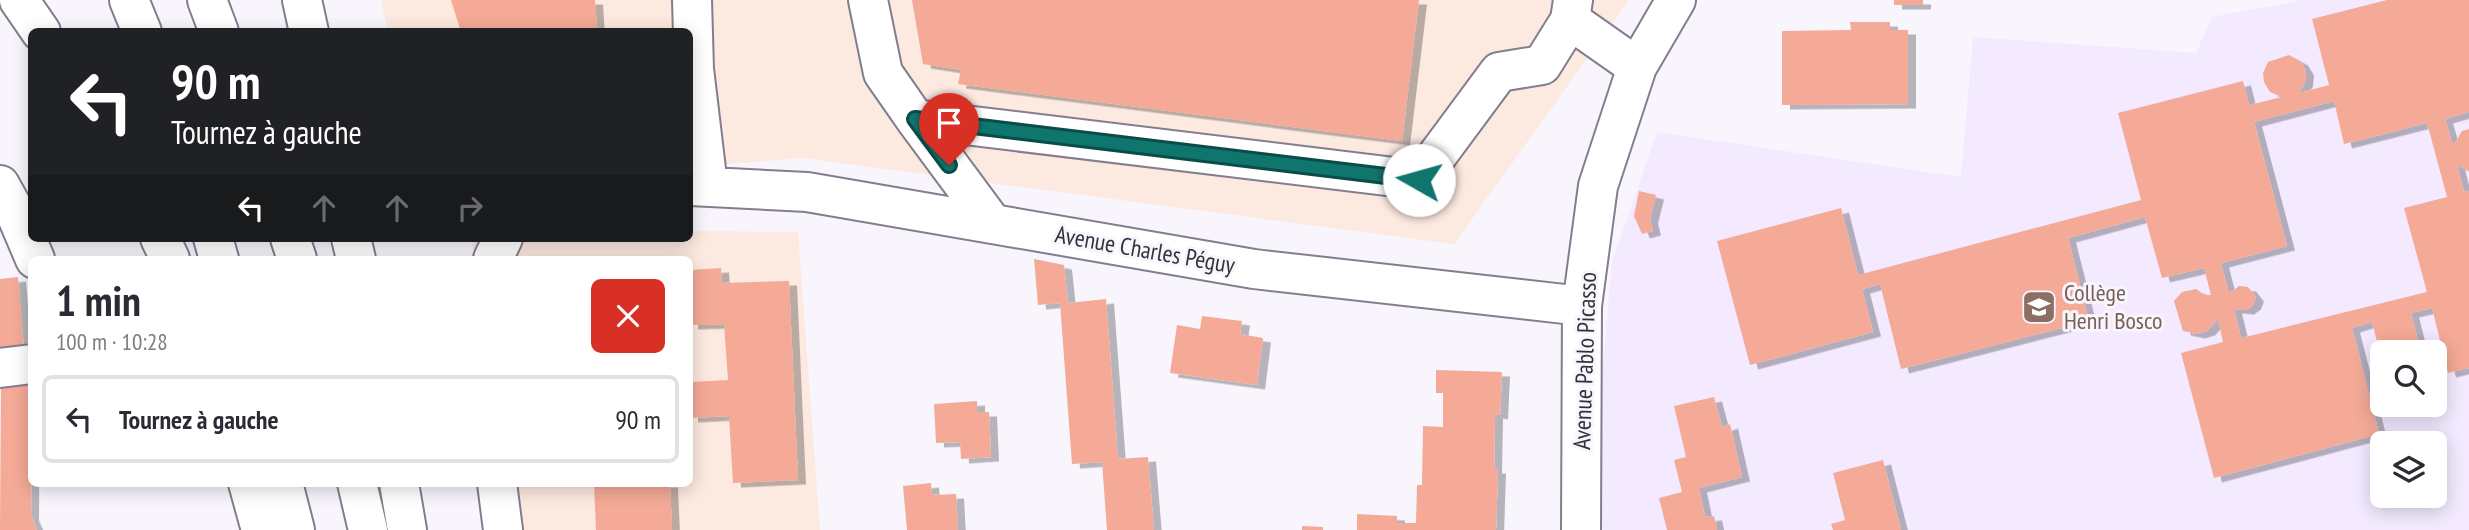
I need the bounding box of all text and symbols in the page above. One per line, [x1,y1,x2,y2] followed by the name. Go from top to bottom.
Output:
[171,49,260,113] text: 90 m
[56,56,147,147] icon: left
[919,93,979,165] pin
[930,104,968,142] icon: arrive
[171,111,362,153] text: Tournez à gauche
[1382,143,1456,217] position arrow
[232,189,270,227] icon: left
[305,189,343,227] icon: ahead
[378,189,416,227] icon: ahead
[451,189,489,227] icon: right
[1053,218,1237,281] street label: Avenue Charles Péguy
[1566,272,1603,450] street label: Avenue Pablo Picasso
[56,273,141,328] text: 1 min
[2064,277,2162,336] place label: Collège Henri Bosco
[591,279,665,353] button: close
[2020,288,2058,326] school or university icon: Collège Henri Bosco
[56,327,168,356] text: 100 m · 10:28
[2370,340,2447,508] map controls
[2370,340,2447,417] button: search
[60,400,98,438] icon: left
[119,403,279,436] text: Tournez à gauche
[615,403,661,436] text: 90 m
[2370,431,2447,508] button: layers

